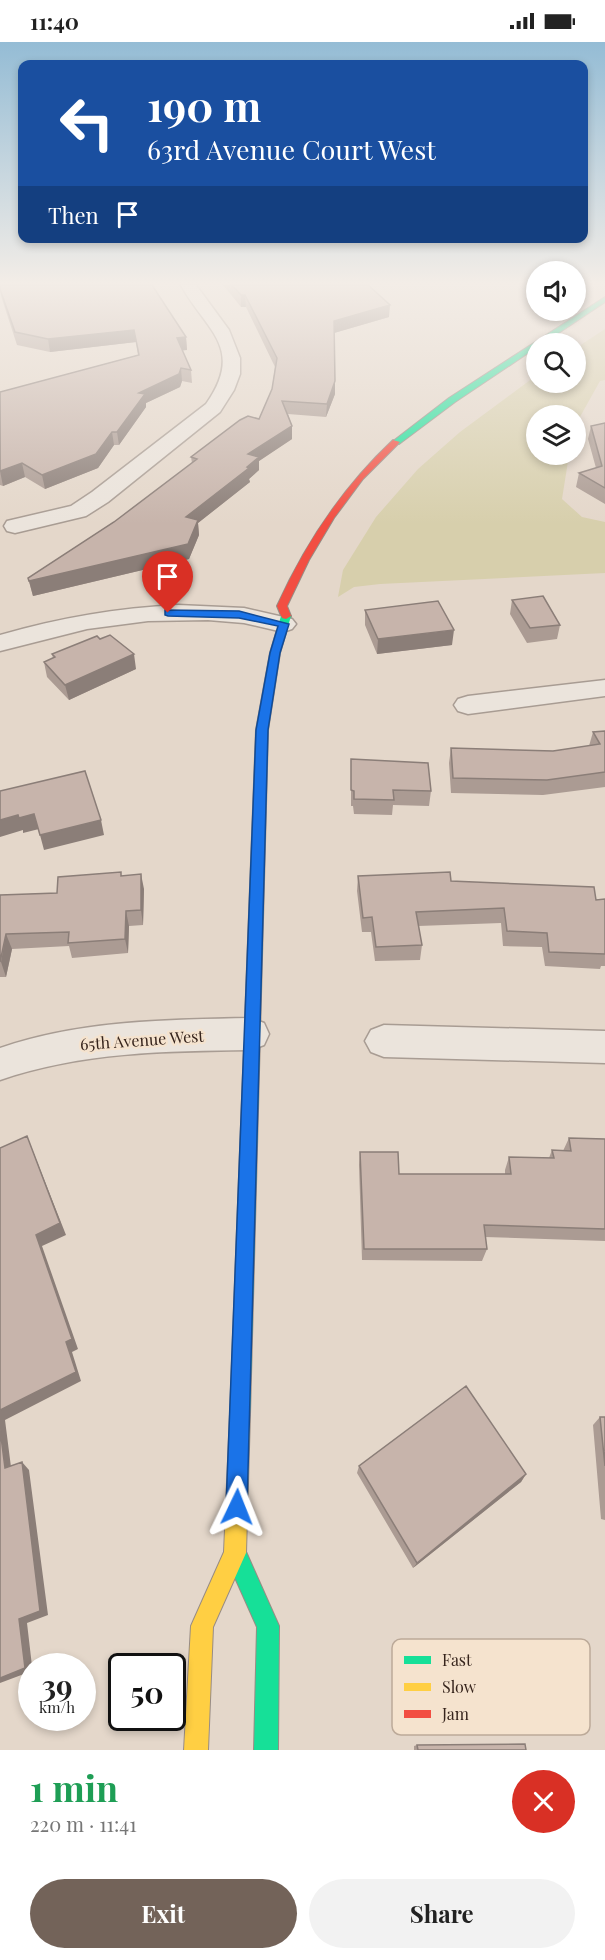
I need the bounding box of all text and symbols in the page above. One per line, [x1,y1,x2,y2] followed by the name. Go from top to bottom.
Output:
[30,6,79,36] text: 11:40
[147,77,261,133] text: 190 m
[48,84,126,162] icon: left
[147,131,436,167] text: 63rd Avenue Court West
[111,198,144,231] icon: arrive
[48,200,99,230] text: Then
[526,261,586,465] map controls
[526,261,586,321] button: sound
[526,333,586,393] button: search
[526,405,586,465] button: layers
[142,551,193,613] pin
[151,560,184,593] icon: arrive
[79,1025,205,1054] street label: 65th Avenue West
[205,1475,269,1539] position arrow
[392,1639,590,1735] legend
[442,1649,472,1670] text: Fast
[108,1653,186,1731] speed limit sign: 50
[41,1665,73,1705] text: 39
[442,1676,477,1697] text: Slow
[39,1697,75,1717] text: km/h
[441,1703,469,1724] text: Jam
[30,1763,118,1811] text: 1 min
[512,1770,575,1833] button: close
[30,1810,137,1837] text: 220 m · 11:41
[30,1879,297,1948] button: Exit
[309,1879,575,1948] button: Share

